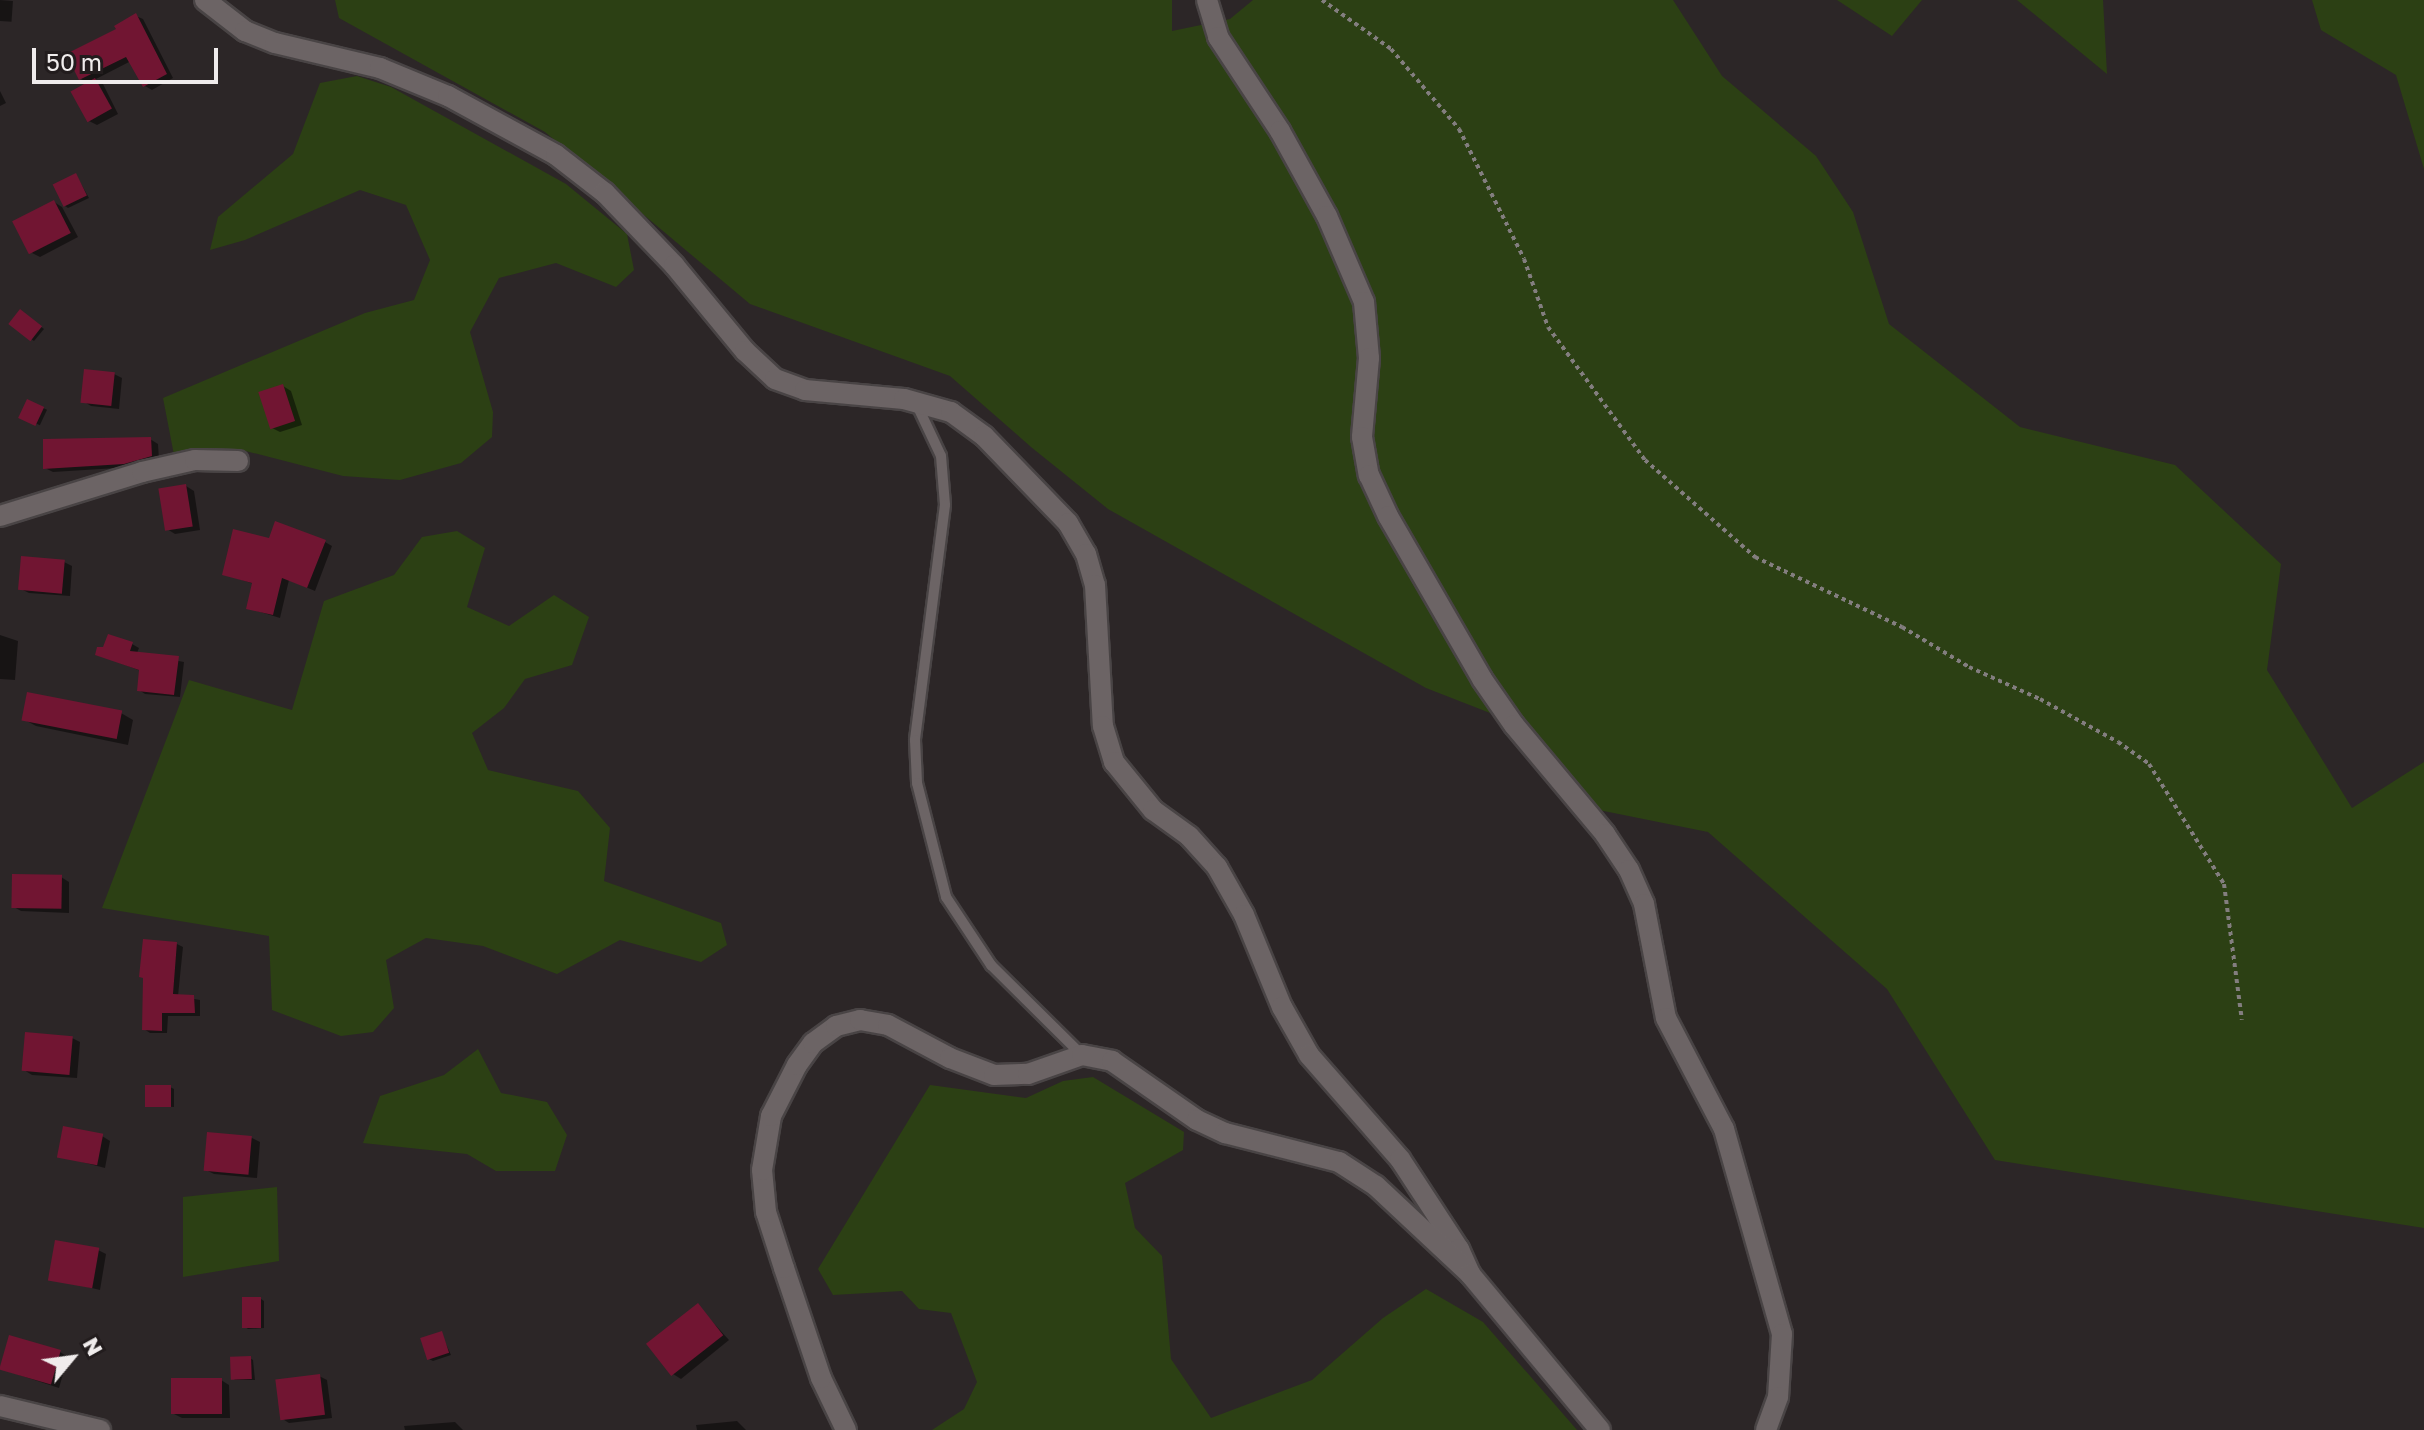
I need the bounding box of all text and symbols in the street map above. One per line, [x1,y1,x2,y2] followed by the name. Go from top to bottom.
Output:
[36,32,222,82] scale bar
[46,47,102,76] text: 50 m
[32,1318,112,1398] north arrow
[78,1332,109,1360] text: N

